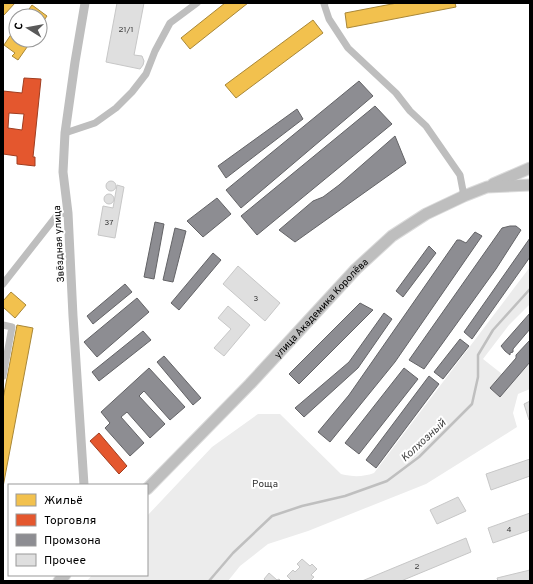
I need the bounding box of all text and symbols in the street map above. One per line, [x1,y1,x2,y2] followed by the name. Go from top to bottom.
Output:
[8,8,48,48] north arrow
[12,21,27,31] text: С
[119,25,133,35] house number: 21/1
[51,205,68,283] street label: Звёздная улица
[105,218,113,228] house number: 37
[272,256,372,362] street label: улица Академика Королёва
[254,294,259,304] house number: 3
[398,416,450,465] water label: Колхозный
[252,478,278,491] park label: Роща
[8,484,148,576] legend
[44,493,83,509] text: Жильё
[44,513,96,529] text: Торговля
[507,525,512,535] house number: 4
[44,533,101,549] text: Промзона
[44,553,86,569] text: Прочее
[415,562,420,572] house number: 2

